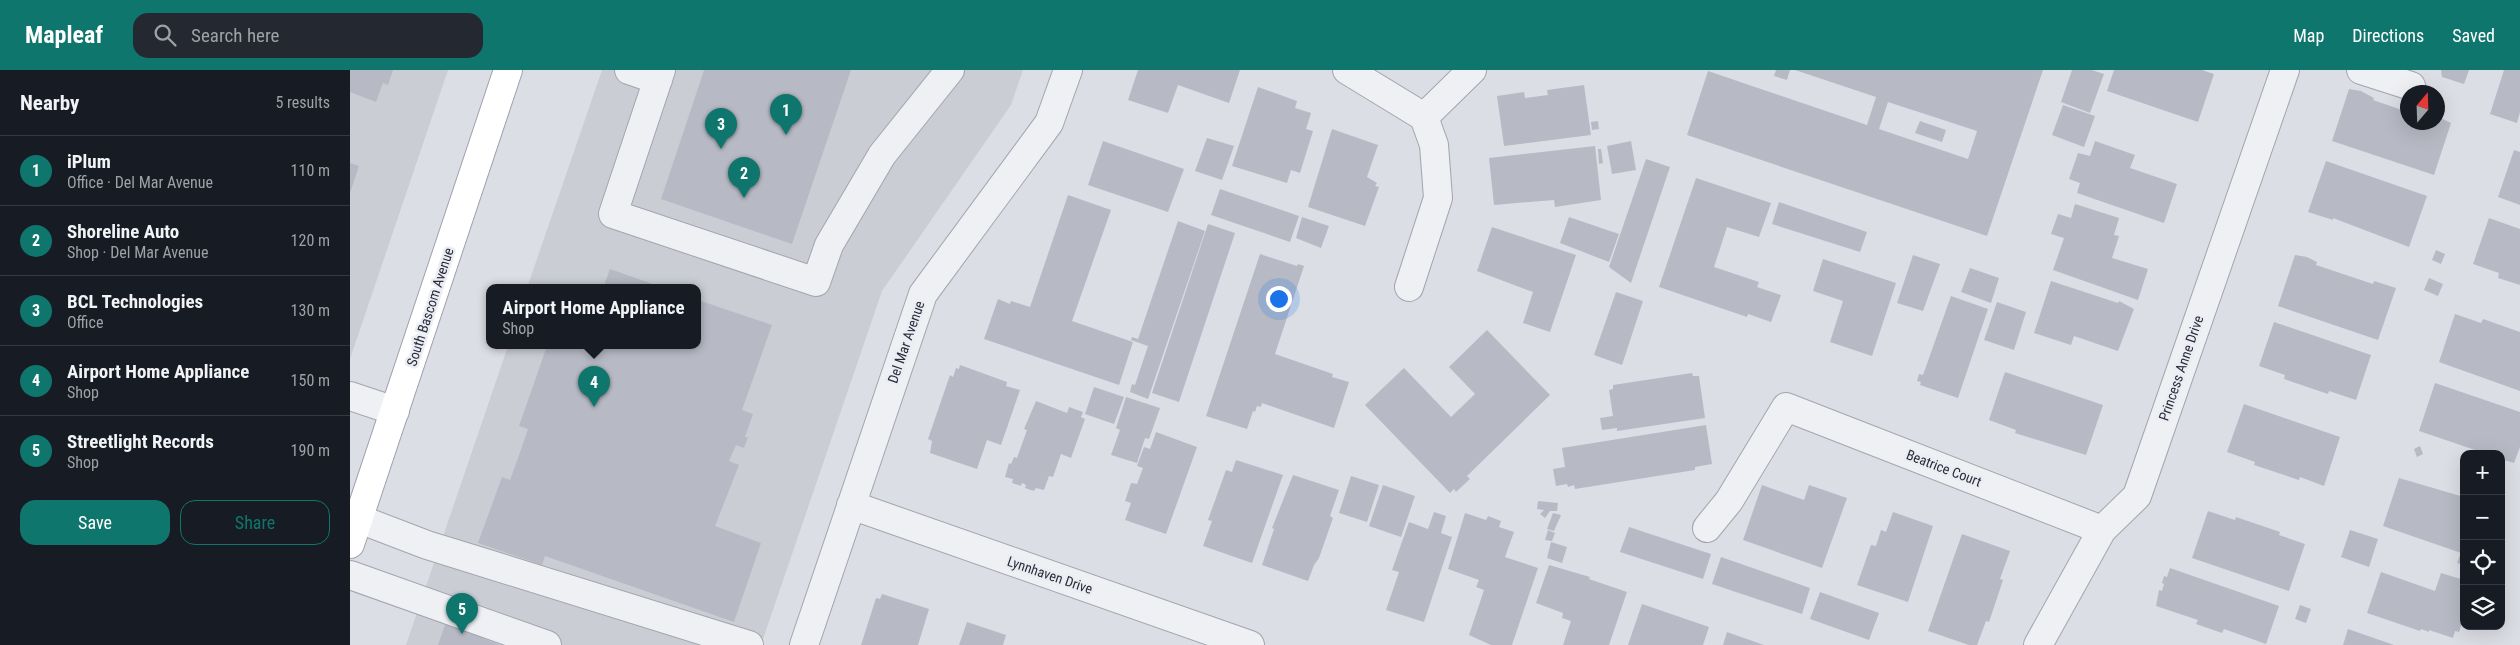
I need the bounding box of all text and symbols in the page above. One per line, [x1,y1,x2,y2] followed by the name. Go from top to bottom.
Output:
[133,13,483,58] search box
[25,21,103,49] text: Mapleaf
[151,21,179,49] icon: search
[191,24,279,47] text: Search here
[2293,25,2324,46] text: Map
[2352,25,2424,46] text: Directions
[2452,25,2495,46] text: Saved
[2400,85,2445,130] north arrow
[20,91,79,115] text: Nearby
[275,93,330,112] text: 5 results
[770,94,802,135] pin: 1
[705,108,737,149] pin: 3
[67,150,111,173] text: iPlum
[728,157,760,198] pin: 2
[32,161,40,180] text: 1
[291,161,330,180] text: 110 m
[67,173,213,192] text: Office · Del Mar Avenue
[67,220,179,243] text: Shoreline Auto
[32,231,40,250] text: 2
[291,231,330,250] text: 120 m
[67,243,209,262] text: Shop · Del Mar Avenue
[403,245,457,368] street label: South Bascom Avenue
[486,284,701,349] popup
[1266,286,1292,312] your location
[67,290,203,313] text: BCL Technologies
[502,296,685,319] text: Airport Home Appliance
[884,298,928,385] street label: Del Mar Avenue
[32,301,40,320] text: 3
[291,301,330,320] text: 130 m
[67,313,103,332] text: Office
[2155,313,2207,423] street label: Princess Anne Drive
[502,319,534,338] text: Shop
[67,360,249,383] text: Airport Home Appliance
[578,366,610,407] pin: 4
[32,371,40,390] text: 4
[291,371,330,390] text: 150 m
[67,383,99,402] text: Shop
[67,430,214,453] text: Streetlight Records
[32,441,40,460] text: 5
[291,441,330,460] text: 190 m
[1904,446,1984,490] street label: Beatrice Court
[2460,450,2505,630] map controls
[2460,450,2505,495] button: +
[67,453,99,472] text: Shop
[2460,495,2505,540] button: −
[20,500,170,545] button: Save
[180,500,330,545] button: Share
[2460,540,2505,585] button: locate
[1005,553,1095,597] street label: Lynnhaven Drive
[2460,585,2505,630] button: layers
[446,593,478,634] pin: 5

